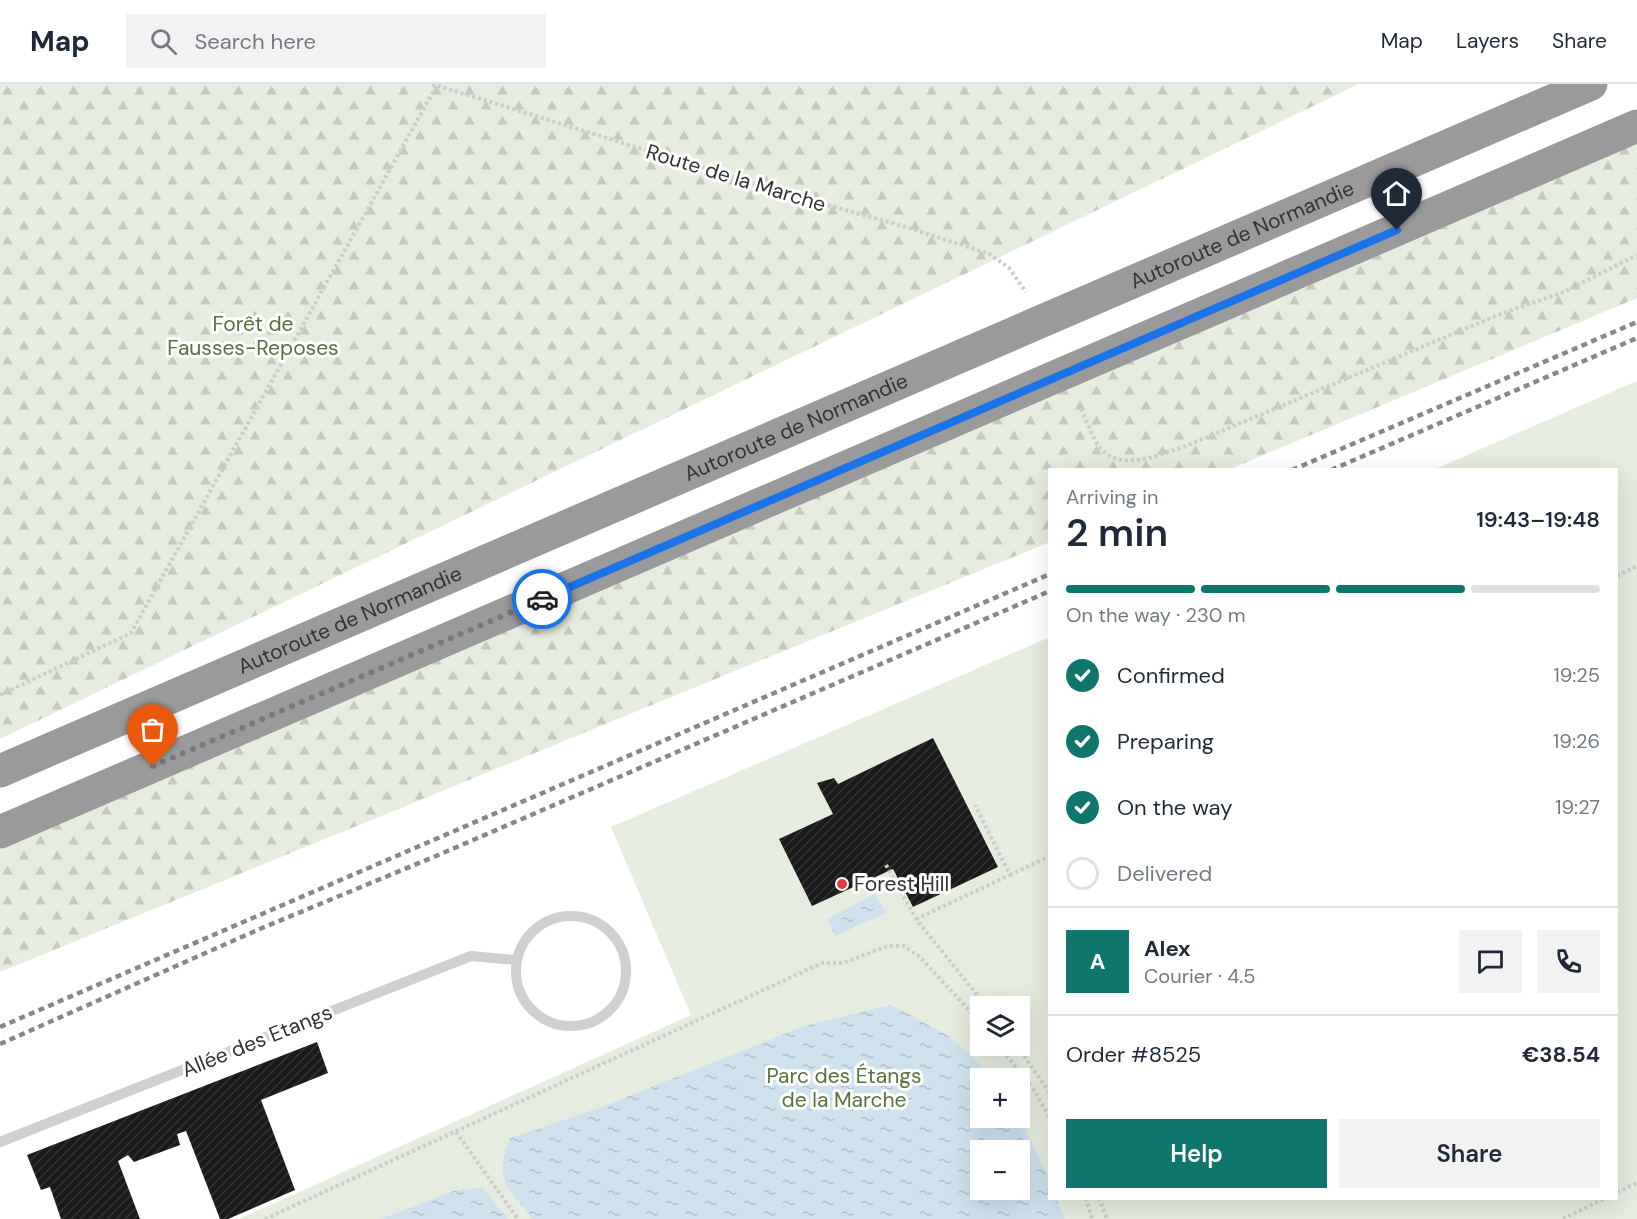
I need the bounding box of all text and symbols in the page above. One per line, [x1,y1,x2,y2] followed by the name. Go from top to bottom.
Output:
[126,14,546,68] search box
[30,23,90,60] text: Map
[147,25,180,58] icon: search
[195,27,316,56] text: Search here
[1381,27,1423,55] text: Map
[1456,27,1519,55] text: Layers
[1552,27,1607,55] text: Share
[643,137,829,219] street label: Route de la Marche
[1371,168,1422,230] pin
[1126,174,1359,295] street label: Autoroute de Normandie
[1380,177,1413,210] icon: home
[167,310,339,362] park label: Forêt de Fausses-Reposes
[680,367,912,488] street label: Autoroute de Normandie
[1066,484,1158,510] text: Arriving in
[1476,505,1600,534] text: 19:43–19:48
[1066,507,1168,558] text: 2 min
[233,559,466,681] street label: Autoroute de Normandie
[512,569,572,629] courier
[526,583,559,616] icon: car
[1066,602,1246,628] text: On the way · 230 m
[1066,659,1099,692] icon: check
[1117,661,1225,690] text: Confirmed
[1553,662,1600,688] text: 19:25
[127,704,178,766] pin
[136,713,169,746] icon: bag
[1066,725,1099,758] icon: check
[1117,727,1214,756] text: Preparing
[1553,728,1600,754] text: 19:26
[1066,791,1099,824] icon: check
[1117,793,1232,822] text: On the way
[1555,794,1600,820] text: 19:27
[1117,859,1212,888] text: Delivered
[854,870,949,898] place label: Forest Hill
[835,877,849,891] marker: Forest Hill
[1459,930,1522,993] button: chat
[1537,930,1600,993] button: phone
[1144,934,1191,963] text: Alex
[1090,947,1105,976] text: A
[1144,963,1256,989] text: Courier · 4.5
[970,996,1030,1200] map controls
[970,996,1030,1056] button: layers
[178,998,336,1084] street label: Allée des Etangs
[1066,1040,1201,1069] text: Order #8525
[1522,1040,1600,1069] text: €38.54
[766,1062,922,1114] park label: Parc des Étangs de la Marche
[970,1068,1030,1128] button: +
[1066,1119,1327,1188] button: Help
[1339,1119,1600,1188] button: Share
[970,1140,1030,1200] button: −

